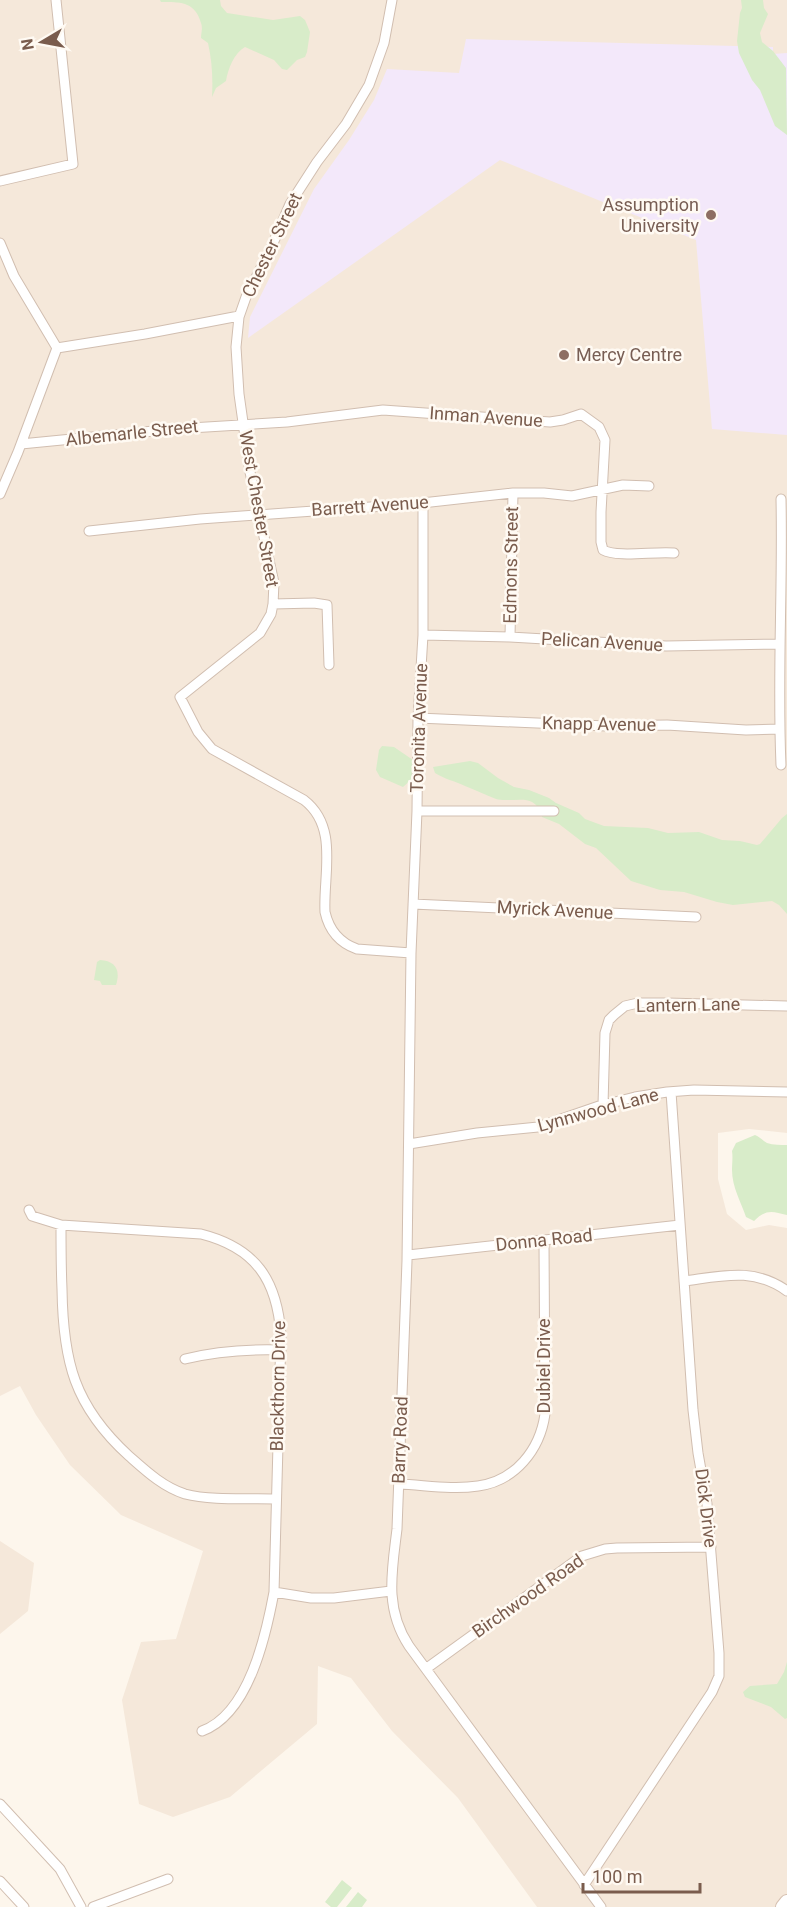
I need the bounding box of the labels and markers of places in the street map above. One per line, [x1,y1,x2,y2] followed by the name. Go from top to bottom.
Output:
[602,194,699,236] place label: Assumption University
[704,208,718,222] marker: Assumption University
[576,344,682,365] place label: Mercy Centre
[557,348,571,362] marker: Mercy Centre

